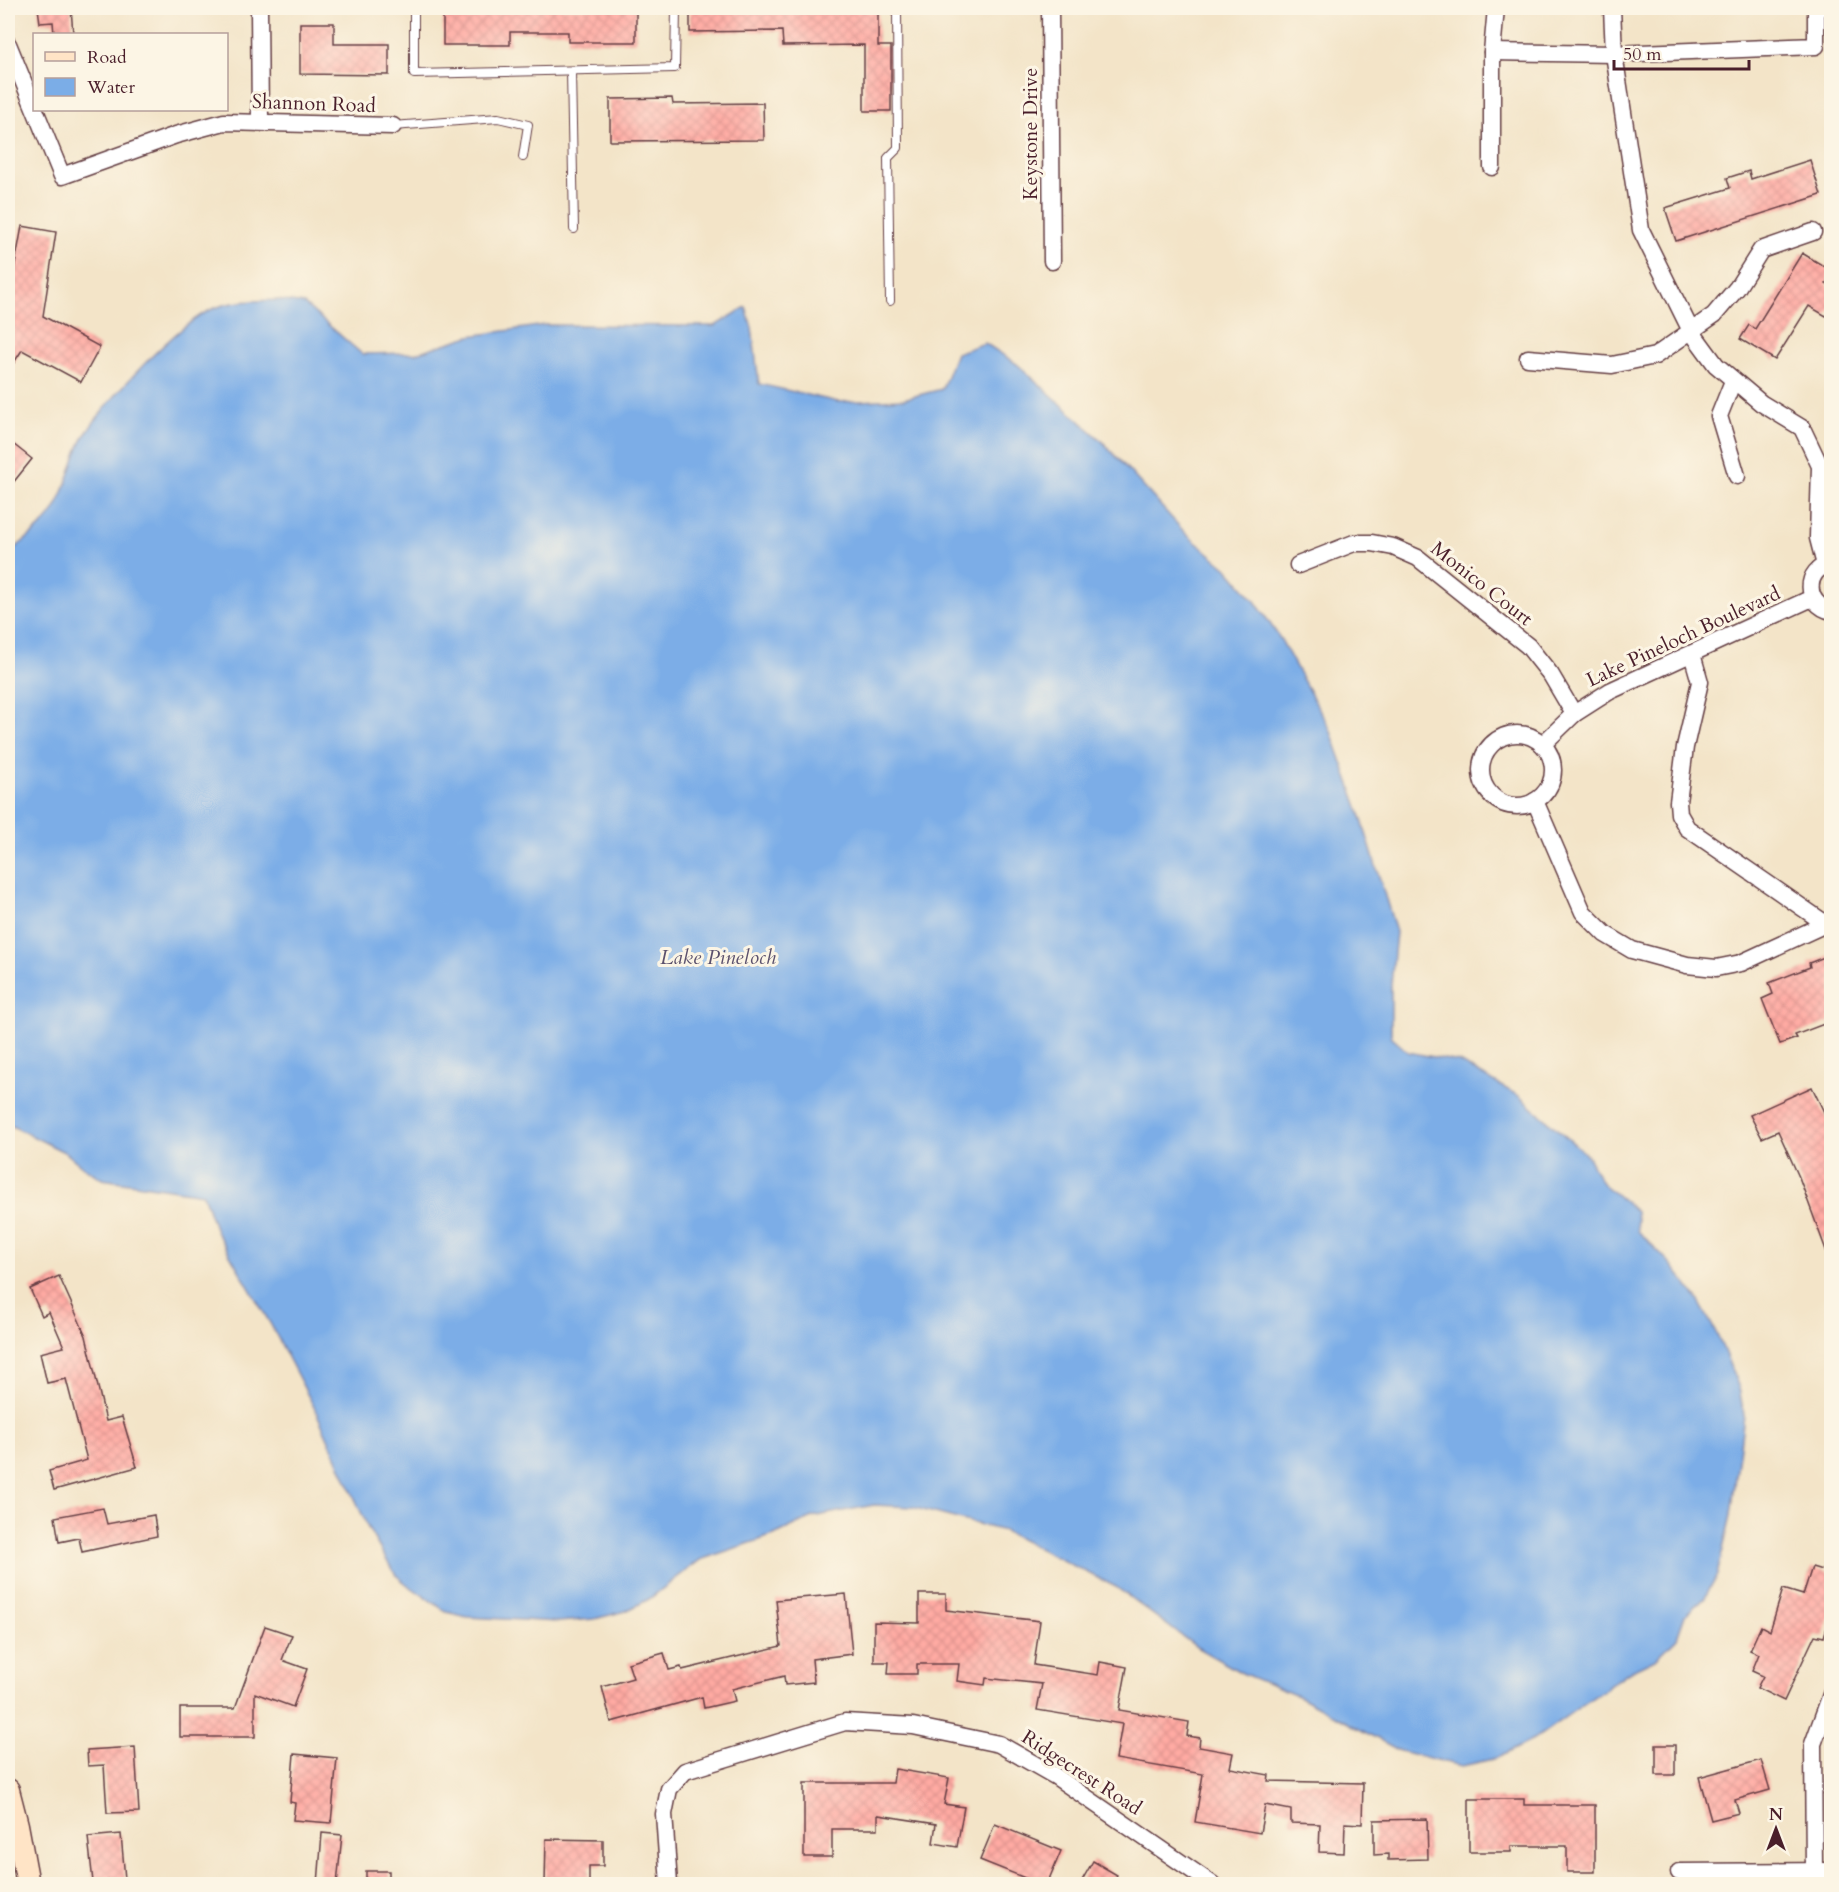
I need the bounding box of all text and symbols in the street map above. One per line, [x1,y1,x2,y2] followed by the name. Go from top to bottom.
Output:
[33,33,228,111] legend
[1614,33,1749,71] scale bar
[1623,42,1662,67] text: 50 m
[87,45,127,70] text: Road
[1017,68,1044,200] street label: Keystone Drive
[86,75,136,100] text: Water
[252,88,377,119] street label: Shannon Road
[1425,535,1539,632] street label: Monico Court
[1582,579,1785,693] street label: Lake Pineloch Boulevard
[660,943,776,972] water label: Lake Pineloch
[1016,1723,1147,1822] street label: Ridgecrest Road
[1746,1799,1806,1859] north arrow
[1769,1804,1783,1826] text: N

